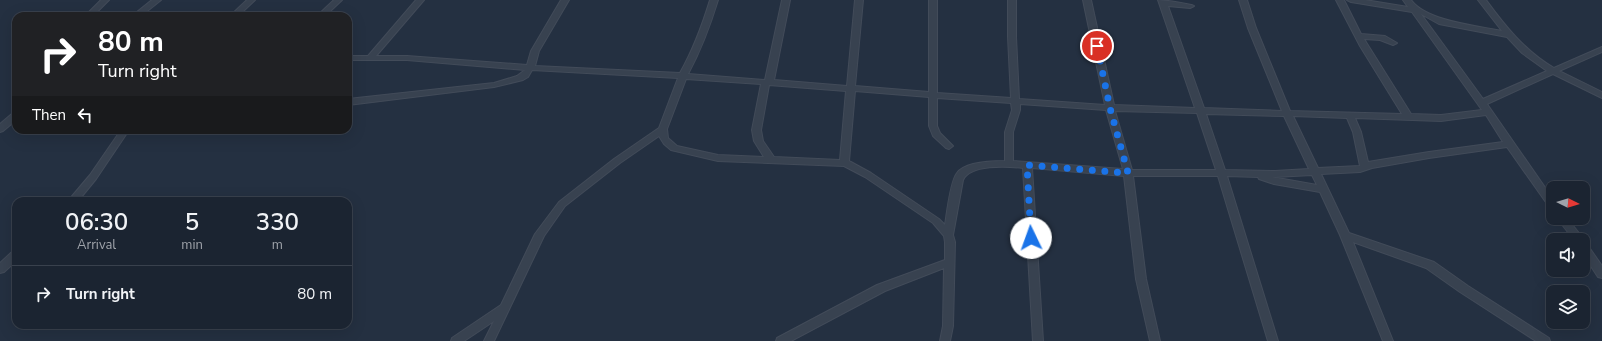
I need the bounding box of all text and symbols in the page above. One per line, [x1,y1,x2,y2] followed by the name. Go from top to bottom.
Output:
[98,23,164,61] text: 80 m
[32,28,84,80] icon: right
[1080,29,1114,63] pin
[1086,35,1108,57] icon: arrive
[98,59,177,83] text: Turn right
[74,104,96,126] icon: left
[32,105,66,125] text: Then
[1546,181,1590,225] north arrow
[1546,181,1590,329] map controls
[65,206,128,238] text: 06:30
[185,206,199,238] text: 5
[256,206,299,238] text: 330
[1010,217,1052,259] position arrow
[1546,233,1590,277] button: sound
[77,236,116,254] text: Arrival
[181,236,203,254] text: min
[272,236,283,254] text: m
[32,283,54,305] icon: right
[66,284,135,304] text: Turn right
[297,284,332,304] text: 80 m
[1546,285,1590,329] button: layers

